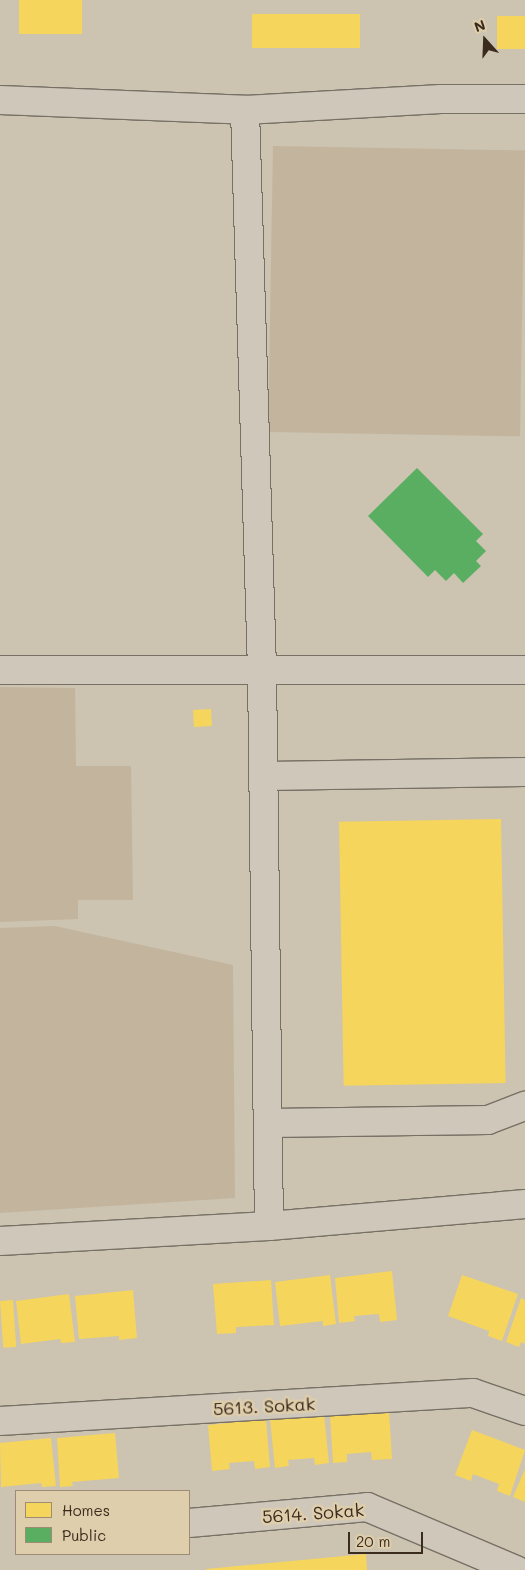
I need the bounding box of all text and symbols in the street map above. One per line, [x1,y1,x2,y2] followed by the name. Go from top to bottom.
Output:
[460,15,510,65] north arrow
[471,15,488,36] text: N
[212,1393,316,1419] street label: 5613. Sokak
[15,1490,190,1555] legend
[261,1499,365,1527] street label: 5614. Sokak
[62,1500,110,1520] text: Homes
[350,1522,425,1554] scale bar
[62,1525,106,1545] text: Public
[356,1531,390,1551] text: 20 m

